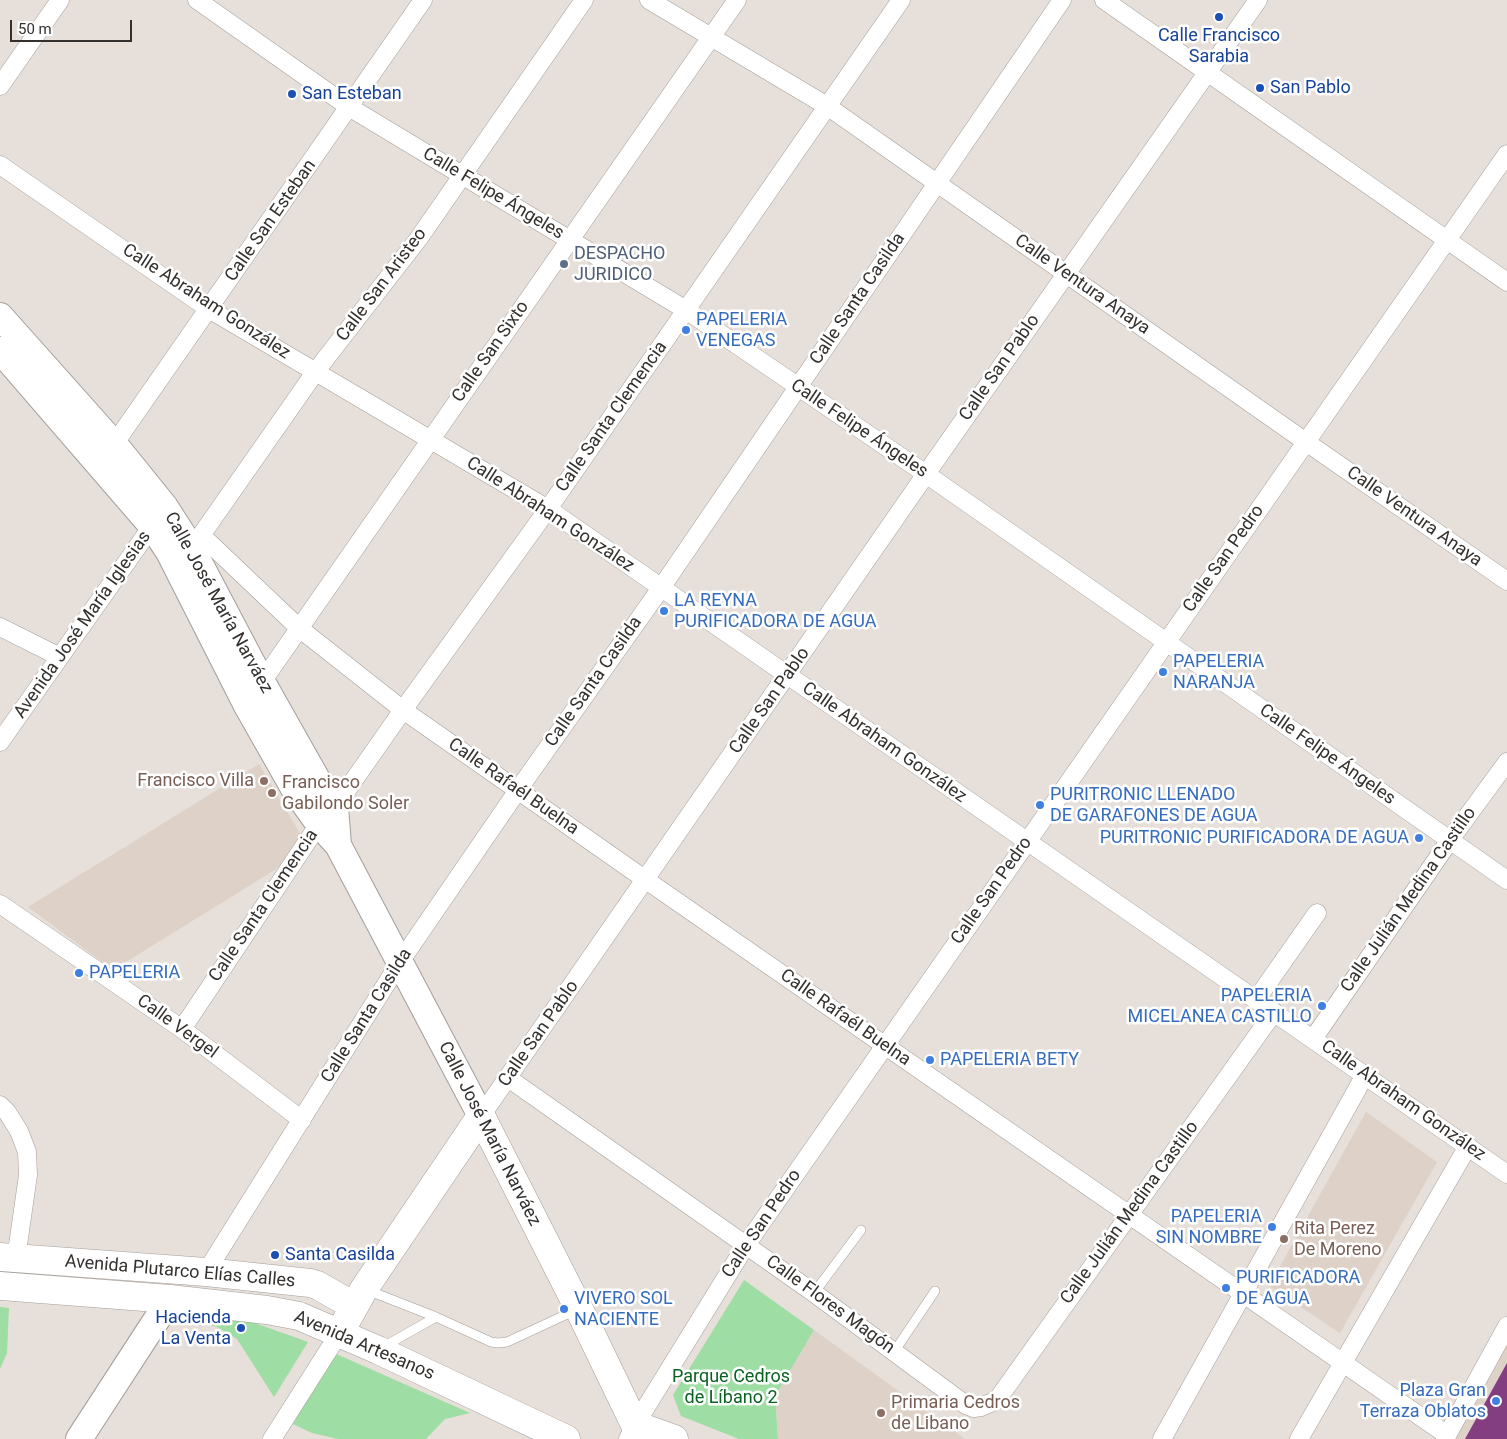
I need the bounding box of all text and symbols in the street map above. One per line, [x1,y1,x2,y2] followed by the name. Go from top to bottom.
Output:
[12,10,135,42] scale bar
[1213,11,1225,23] marker: Calle Francisco Sarabia
[18,20,52,38] text: 50 m
[1158,25,1280,68] place label: Calle Francisco Sarabia
[1270,77,1351,99] place label: San Pablo
[1254,82,1266,94] marker: San Pablo
[302,83,402,105] place label: San Esteban
[286,88,298,100] marker: San Esteban
[418,143,568,245] street label: Calle Felipe Ángeles
[221,156,321,286] street label: Calle San Esteban
[332,224,432,346] street label: Calle San Aristeo
[806,229,910,369] street label: Calle Santa Casilda
[1010,230,1154,340] street label: Calle Ventura Anaya
[118,240,294,364] street label: Calle Abraham González
[574,243,665,286] place label: DESPACHO JURIDICO
[558,258,570,270] marker: DESPACHO JURIDICO
[448,297,534,407] street label: Calle San Sixto
[696,309,787,352] place label: PAPELERIA VENEGAS
[955,311,1045,425] street label: Calle San Pablo
[680,324,692,336] marker: PAPELERIA VENEGAS
[552,337,672,497] street label: Calle Santa Clemencia
[786,375,932,483] street label: Calle Felipe Ángeles
[462,453,638,577] street label: Calle Abraham González
[1342,462,1486,572] street label: Calle Ventura Anaya
[1179,501,1269,617] street label: Calle San Pedro
[159,509,277,697] street label: Calle José María Narváez
[10,527,156,723] street label: Avenida José María Iglesias
[674,590,876,632] place label: LA REYNA PURIFICADORA DE AGUA
[658,605,670,617] marker: LA REYNA PURIFICADORA DE AGUA
[541,613,647,751] street label: Calle Santa Casilda
[725,644,815,758] street label: Calle San Pablo
[1173,651,1264,694] place label: PAPELERIA NARANJA
[1157,666,1169,678] marker: PAPELERIA NARANJA
[798,678,970,808] street label: Calle Abraham González
[1255,700,1399,810] street label: Calle Felipe Ángeles
[444,734,582,840] street label: Calle Rafaél Buelna
[137,770,254,792] place label: Francisco Villa
[282,772,409,814] place label: Francisco Gabilondo Soler
[258,775,270,787] marker: Francisco Villa
[1050,784,1258,826] place label: PURITRONIC LLENADO DE GARAFONES DE AGUA
[266,787,278,799] marker: Francisco Gabilondo Soler
[1034,799,1046,811] marker: PURITRONIC LLENADO DE GARAFONES DE AGUA
[1337,803,1481,997] street label: Calle Julián Medina Castillo
[205,826,323,986] street label: Calle Santa Clemencia
[1100,827,1409,849] place label: PURITRONIC PURIFICADORA DE AGUA
[1413,832,1425,844] marker: PURITRONIC PURIFICADORA DE AGUA
[947,833,1037,949] street label: Calle San Pedro
[317,945,417,1087] street label: Calle Santa Casilda
[89,962,180,984] place label: PAPELERIA
[776,965,914,1071] street label: Calle Rafaél Buelna
[73,967,85,979] marker: PAPELERIA
[494,977,584,1091] street label: Calle San Pablo
[1128,985,1312,1028] place label: PAPELERIA MICELANEA CASTILLO
[132,990,222,1064] street label: Calle Vergel
[1316,1000,1328,1012] marker: PAPELERIA MICELANEA CASTILLO
[1317,1036,1489,1166] street label: Calle Abraham González
[433,1038,545,1230] street label: Calle José María Narváez
[940,1049,1079,1071] place label: PAPELERIA BETY
[924,1054,936,1066] marker: PAPELERIA BETY
[1056,1117,1204,1309] street label: Calle Julián Medina Castillo
[718,1166,806,1282] street label: Calle San Pedro
[1156,1206,1262,1248] place label: PAPELERIA SIN NOMBRE
[1294,1218,1381,1260] place label: Rita Perez De Moreno
[1266,1221,1278,1233] marker: PAPELERIA SIN NOMBRE
[1278,1233,1290,1245] marker: Rita Perez De Moreno
[285,1244,395,1266] place label: Santa Casilda
[269,1249,281,1261] marker: Santa Casilda
[64,1251,296,1293] street label: Avenida Plutarco Elías Calles
[761,1251,899,1359] street label: Calle Flores Magón
[1236,1267,1360,1310] place label: PURIFICADORA DE AGUA
[1220,1282,1232,1294] marker: PURIFICADORA DE AGUA
[574,1288,673,1330] place label: VIVERO SOL NACIENTE
[558,1303,570,1315] marker: VIVERO SOL NACIENTE
[155,1307,231,1350] place label: Hacienda La Venta
[291,1307,437,1385] street label: Avenida Artesanos
[235,1322,247,1334] marker: Hacienda La Venta
[672,1366,790,1408] park label: Parque Cedros de Líbano 2
[1360,1380,1486,1422] place label: Plaza Gran Terraza Oblatos
[891,1392,1020,1435] place label: Primaria Cedros de Libano
[1490,1395,1502,1407] marker: Plaza Gran Terraza Oblatos
[875,1407,887,1419] marker: Primaria Cedros de Libano

